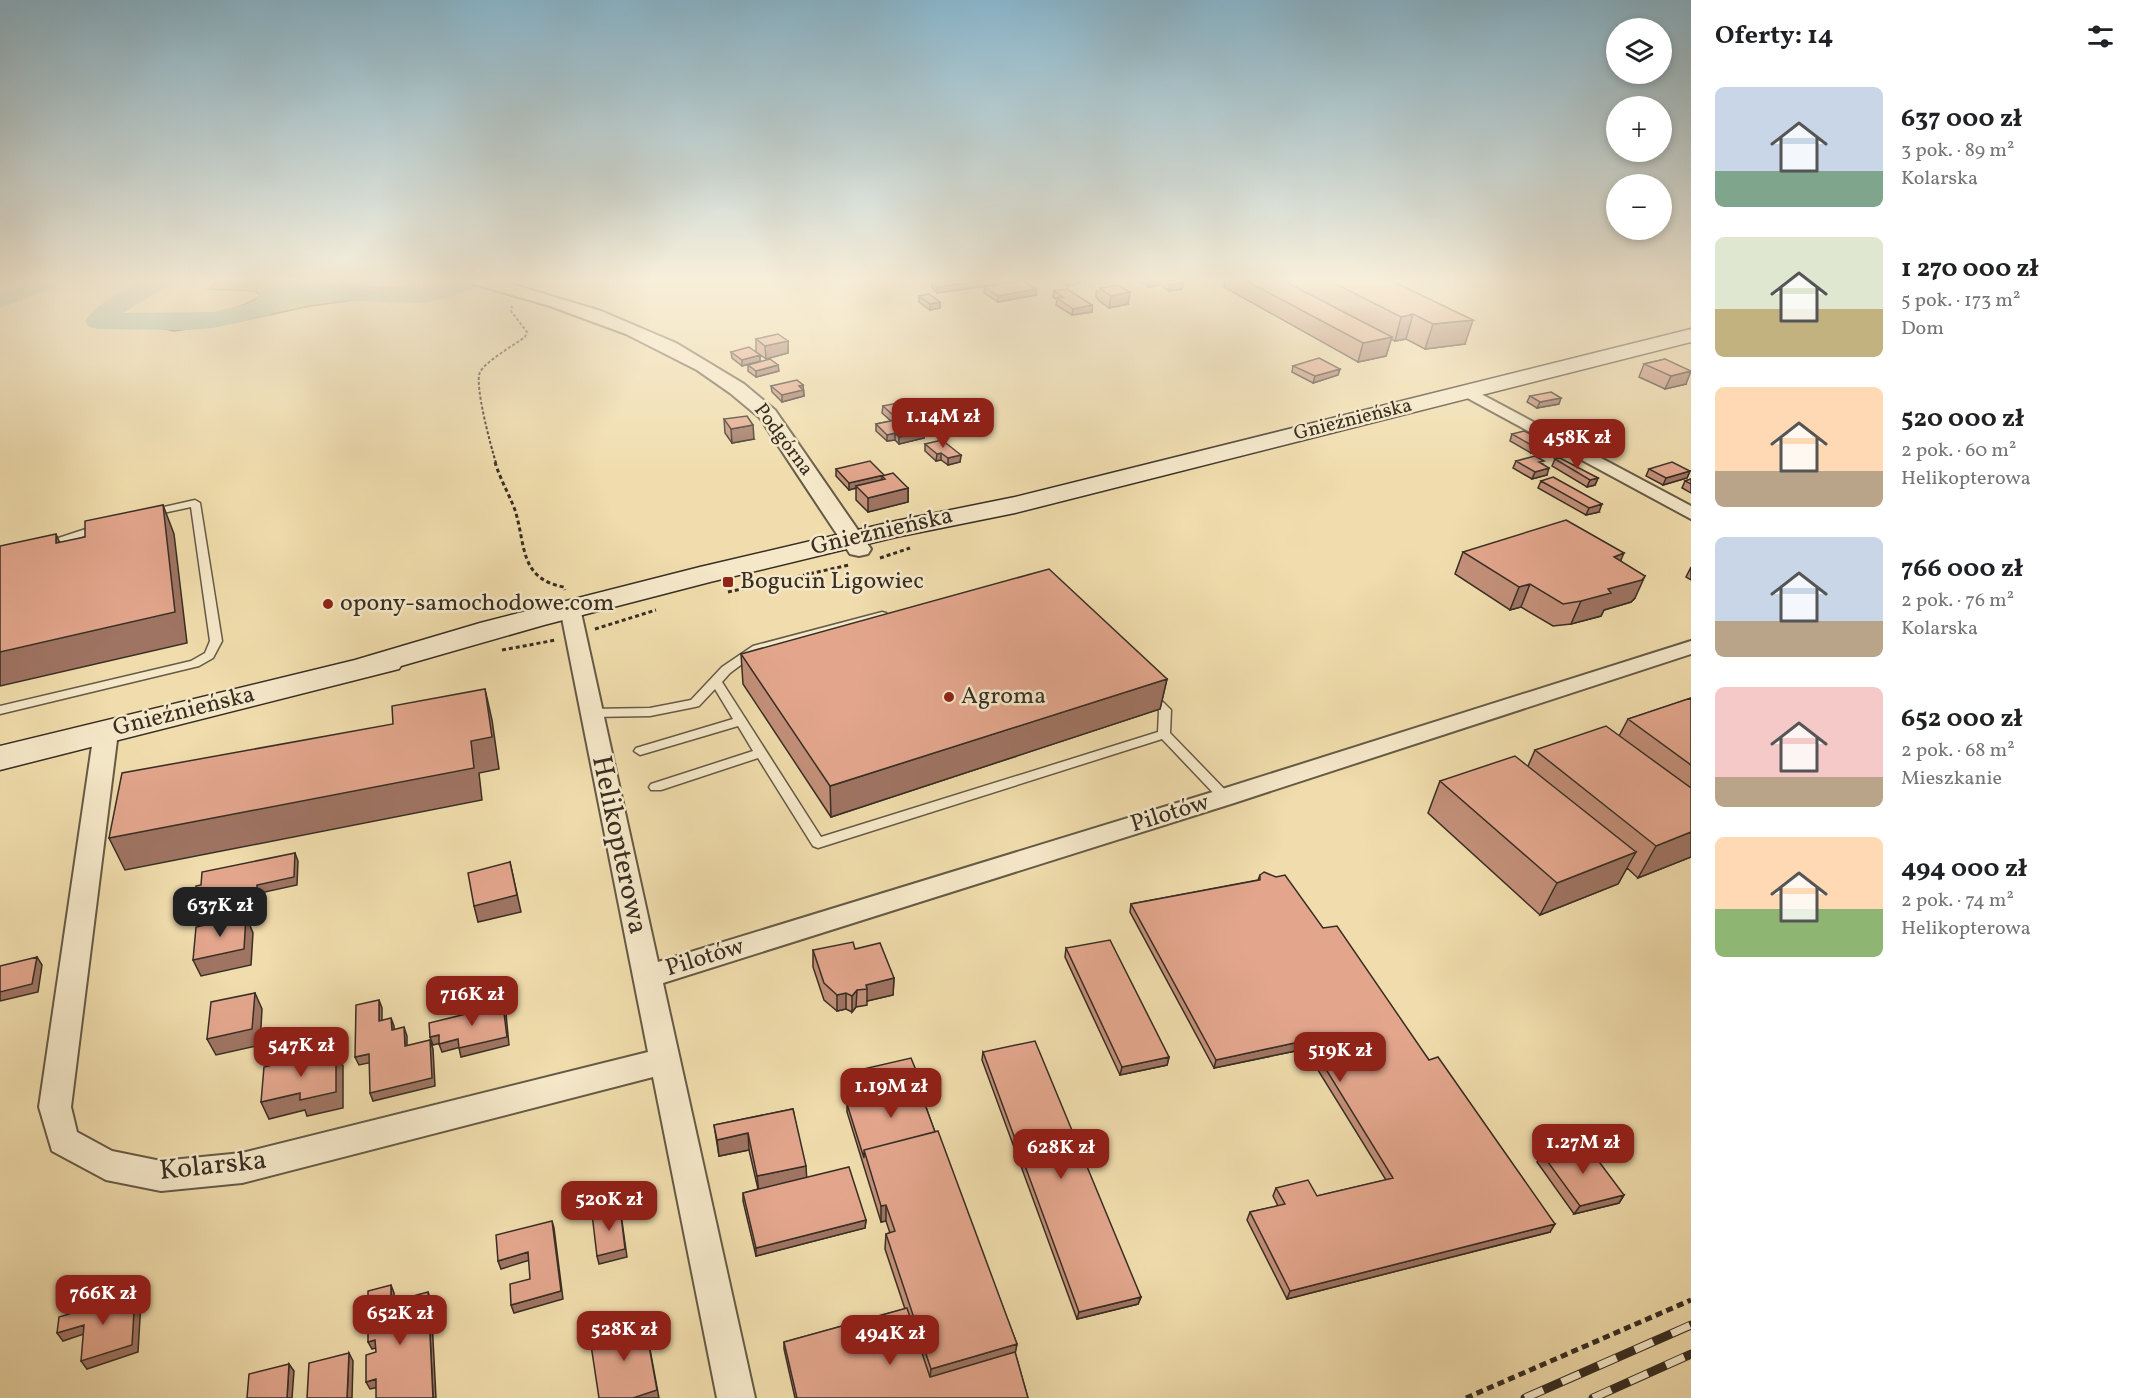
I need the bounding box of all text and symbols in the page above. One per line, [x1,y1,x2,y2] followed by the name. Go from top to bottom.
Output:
[1606,18,1672,240] map controls
[1606,18,1672,84] button: layers
[1715,18,1833,54] text: Oferty: 14
[2084,20,2117,53] icon: filters
[1606,96,1672,162] button: +
[1901,101,2022,137] text: 637 000 zł
[1763,111,1835,183] icon: home
[1901,137,2014,165] text: 3 pok. · 89 m²
[1901,165,1978,193] text: Kolarska
[1606,174,1672,240] button: −
[1901,251,2038,287] text: 1 270 000 zł
[1763,261,1835,333] icon: home
[1901,287,2020,315] text: 5 pok. · 173 m²
[1901,315,1944,343] text: Dom
[1291,392,1415,448] street label: Gnieźnieńska
[746,398,820,482] street label: Podgórna
[881,398,1005,449] pin: 1.14M zł
[1901,401,2024,437] text: 520 000 zł
[906,403,980,431] text: 1.14M zł
[1763,411,1835,483] icon: home
[1522,419,1632,470] pin: 458K zł
[1543,424,1611,452] text: 458K zł
[1901,437,2016,465] text: 2 pok. · 60 m²
[1901,465,2031,493] text: Helikopterowa
[808,499,956,565] street label: Gnieźnieńska
[1901,551,2023,587] text: 766 000 zł
[1763,561,1835,633] icon: home
[740,565,924,599] place label: Bogucin Ligowiec
[721,575,735,589] marker: Bogucin Ligowiec
[340,587,614,621] place label: opony-samochodowe.com
[1901,587,2014,615] text: 2 pok. · 76 m²
[321,597,335,611] marker: opony-samochodowe.com
[1901,615,1978,643] text: Kolarska
[110,678,258,746] street label: Gnieźnieńska
[961,680,1046,714] place label: Agroma
[942,690,956,704] marker: Agroma
[1901,701,2022,737] text: 652 000 zł
[1763,711,1835,783] icon: home
[1901,737,2015,765] text: 2 pok. · 68 m²
[581,752,657,938] street label: Helikopterowa
[1901,765,2002,793] text: Mieszkanie
[1127,786,1214,842] street label: Pilotów
[1901,851,2027,887] text: 494 000 zł
[1763,861,1835,933] icon: home
[165,887,275,938] pin: 637K zł
[1901,887,2014,915] text: 2 pok. · 74 m²
[187,892,253,920] text: 637K zł
[1901,915,2031,943] text: Helikopterowa
[662,930,749,986] street label: Pilotów
[417,976,527,1027] pin: 716K zł
[440,981,504,1009] text: 716K zł
[246,1027,356,1078] pin: 547K zł
[268,1032,334,1060] text: 547K zł
[1285,1032,1395,1083] pin: 519K zł
[1308,1037,1372,1065] text: 519K zł
[829,1068,953,1119] pin: 1.19M zł
[854,1073,928,1101] text: 1.19M zł
[1521,1124,1645,1175] pin: 1.27M zł
[1006,1129,1116,1180] pin: 628K zł
[1546,1129,1620,1157] text: 1.27M zł
[1027,1134,1095,1162] text: 628K zł
[157,1141,269,1191] street label: Kolarska
[554,1181,664,1232] pin: 520K zł
[575,1186,643,1214] text: 520K zł
[48,1275,158,1326] pin: 766K zł
[70,1280,136,1308] text: 766K zł
[345,1295,455,1346] pin: 652K zł
[367,1300,433,1328] text: 652K zł
[569,1311,679,1362] pin: 528K zł
[835,1315,945,1366] pin: 494K zł
[591,1316,657,1344] text: 528K zł
[855,1320,925,1348] text: 494K zł

